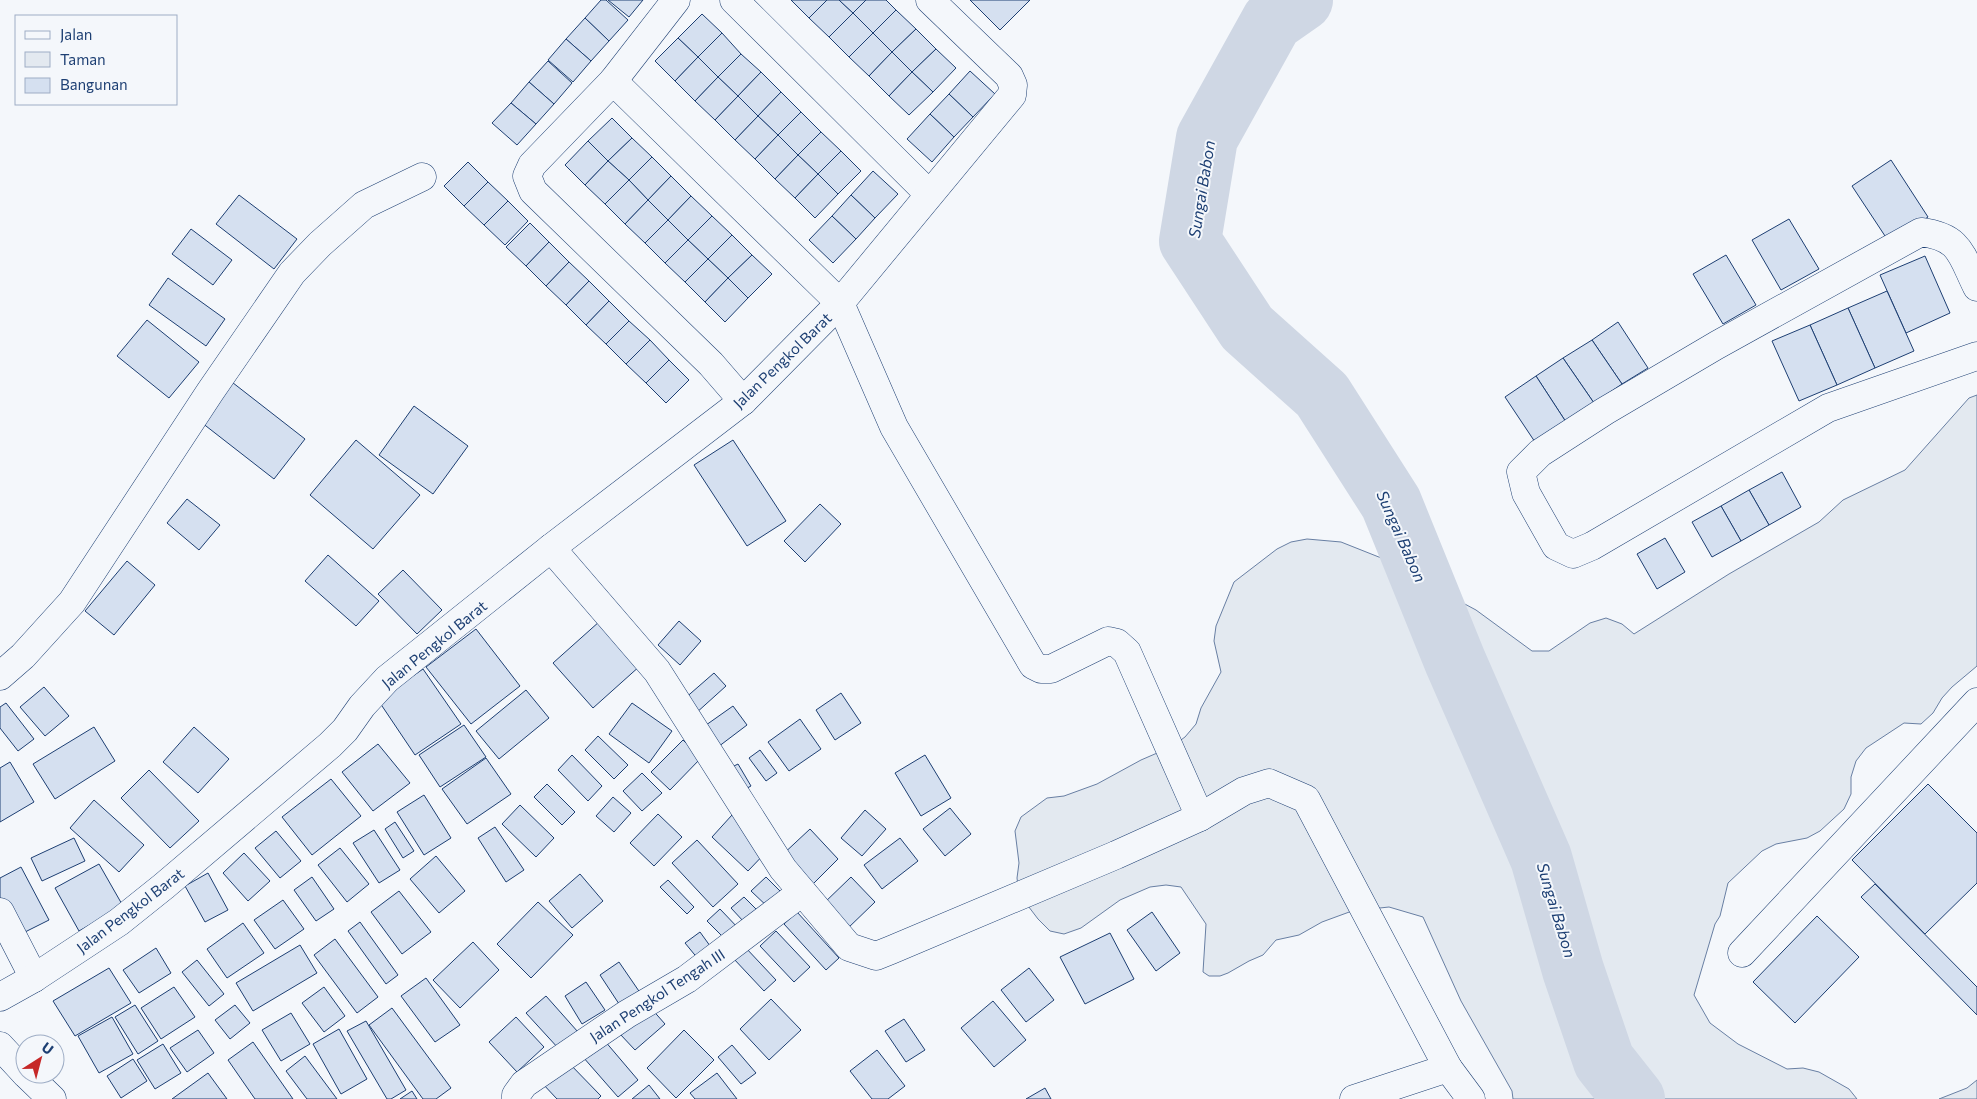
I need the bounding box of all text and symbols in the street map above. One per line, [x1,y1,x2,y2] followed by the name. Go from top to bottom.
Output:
[15,15,178,105] legend
[60,25,92,43] text: Jalan
[60,50,106,68] text: Taman
[60,75,128,93] text: Bangunan
[1184,139,1218,239] water label: Sungai Babon
[729,308,835,412] street label: Jalan Pengkol Barat
[1373,487,1431,585] water label: Sungai Babon
[378,596,490,692] street label: Jalan Pengkol Barat
[1534,860,1580,960] water label: Sungai Babon
[73,864,187,956] street label: Jalan Pengkol Barat
[586,945,728,1045] street label: Jalan Pengkol Tengah III
[15,1034,65,1084] north arrow
[39,1038,57,1058] text: U

